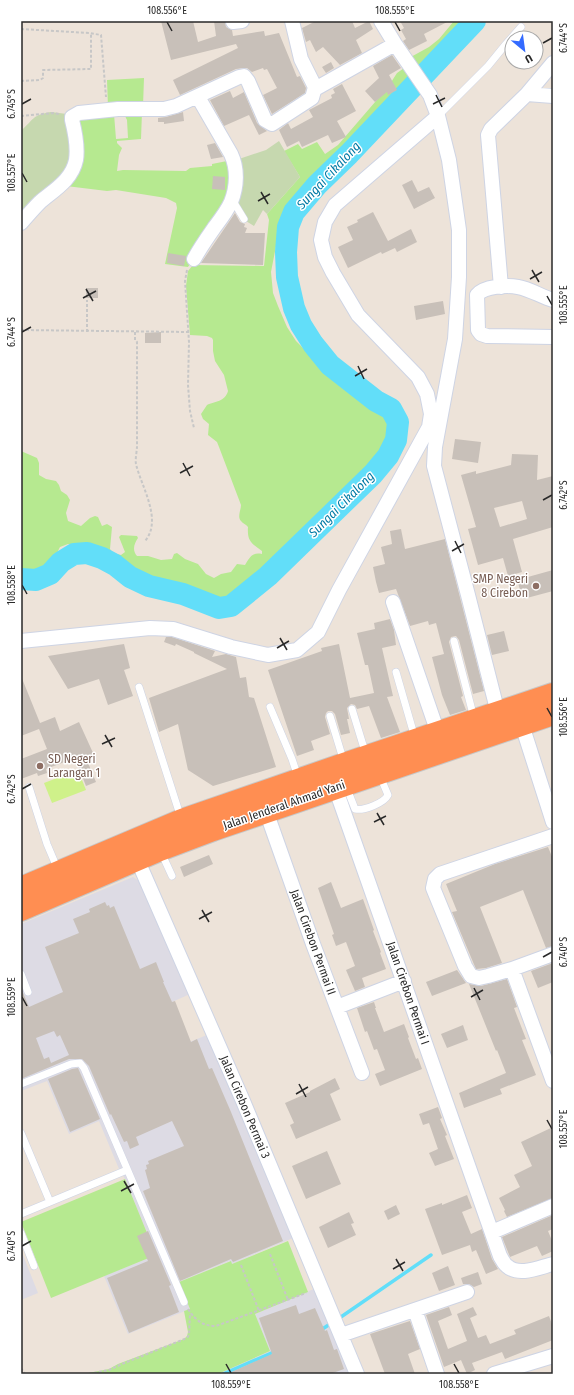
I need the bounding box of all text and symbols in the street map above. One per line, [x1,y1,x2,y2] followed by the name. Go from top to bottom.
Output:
[147,5,187,17] text: 108.556°E
[375,5,415,17] text: 108.555°E
[558,23,570,53] text: 6.744°S
[504,30,544,70] north arrow
[523,51,535,66] text: U
[6,89,18,119] text: 6.745°S
[293,138,363,213] water label: Sungai Cikalong
[6,153,18,192] text: 108.557°E
[558,285,570,325] text: 108.555°E
[6,317,18,347] text: 6.744°S
[305,468,377,541] water label: Sungai Cikalong
[558,480,570,510] text: 6.742°S
[6,565,18,605] text: 108.558°E
[473,572,528,600] place label: SMP Negeri 8 Cirebon
[531,581,541,591] marker: SMP Negeri 8 Cirebon
[558,697,570,737] text: 108.556°E
[48,752,100,780] place label: SD Negeri Larangan 1
[35,761,45,771] marker: SD Negeri Larangan 1
[6,774,18,804] text: 6.742°S
[221,778,347,832] street label: Jalan Jenderal Ahmad Yani
[287,887,339,997] street label: Jalan Cirebon Permai II
[558,937,570,967] text: 6.740°S
[384,940,432,1046] street label: Jalan Cirebon Permai I
[6,977,18,1017] text: 108.559°E
[217,1053,273,1161] street label: Jalan Cirebon Permai 3
[558,1109,570,1148] text: 108.557°E
[6,1231,18,1261] text: 6.740°S
[211,1379,251,1391] text: 108.559°E
[439,1379,479,1391] text: 108.558°E

